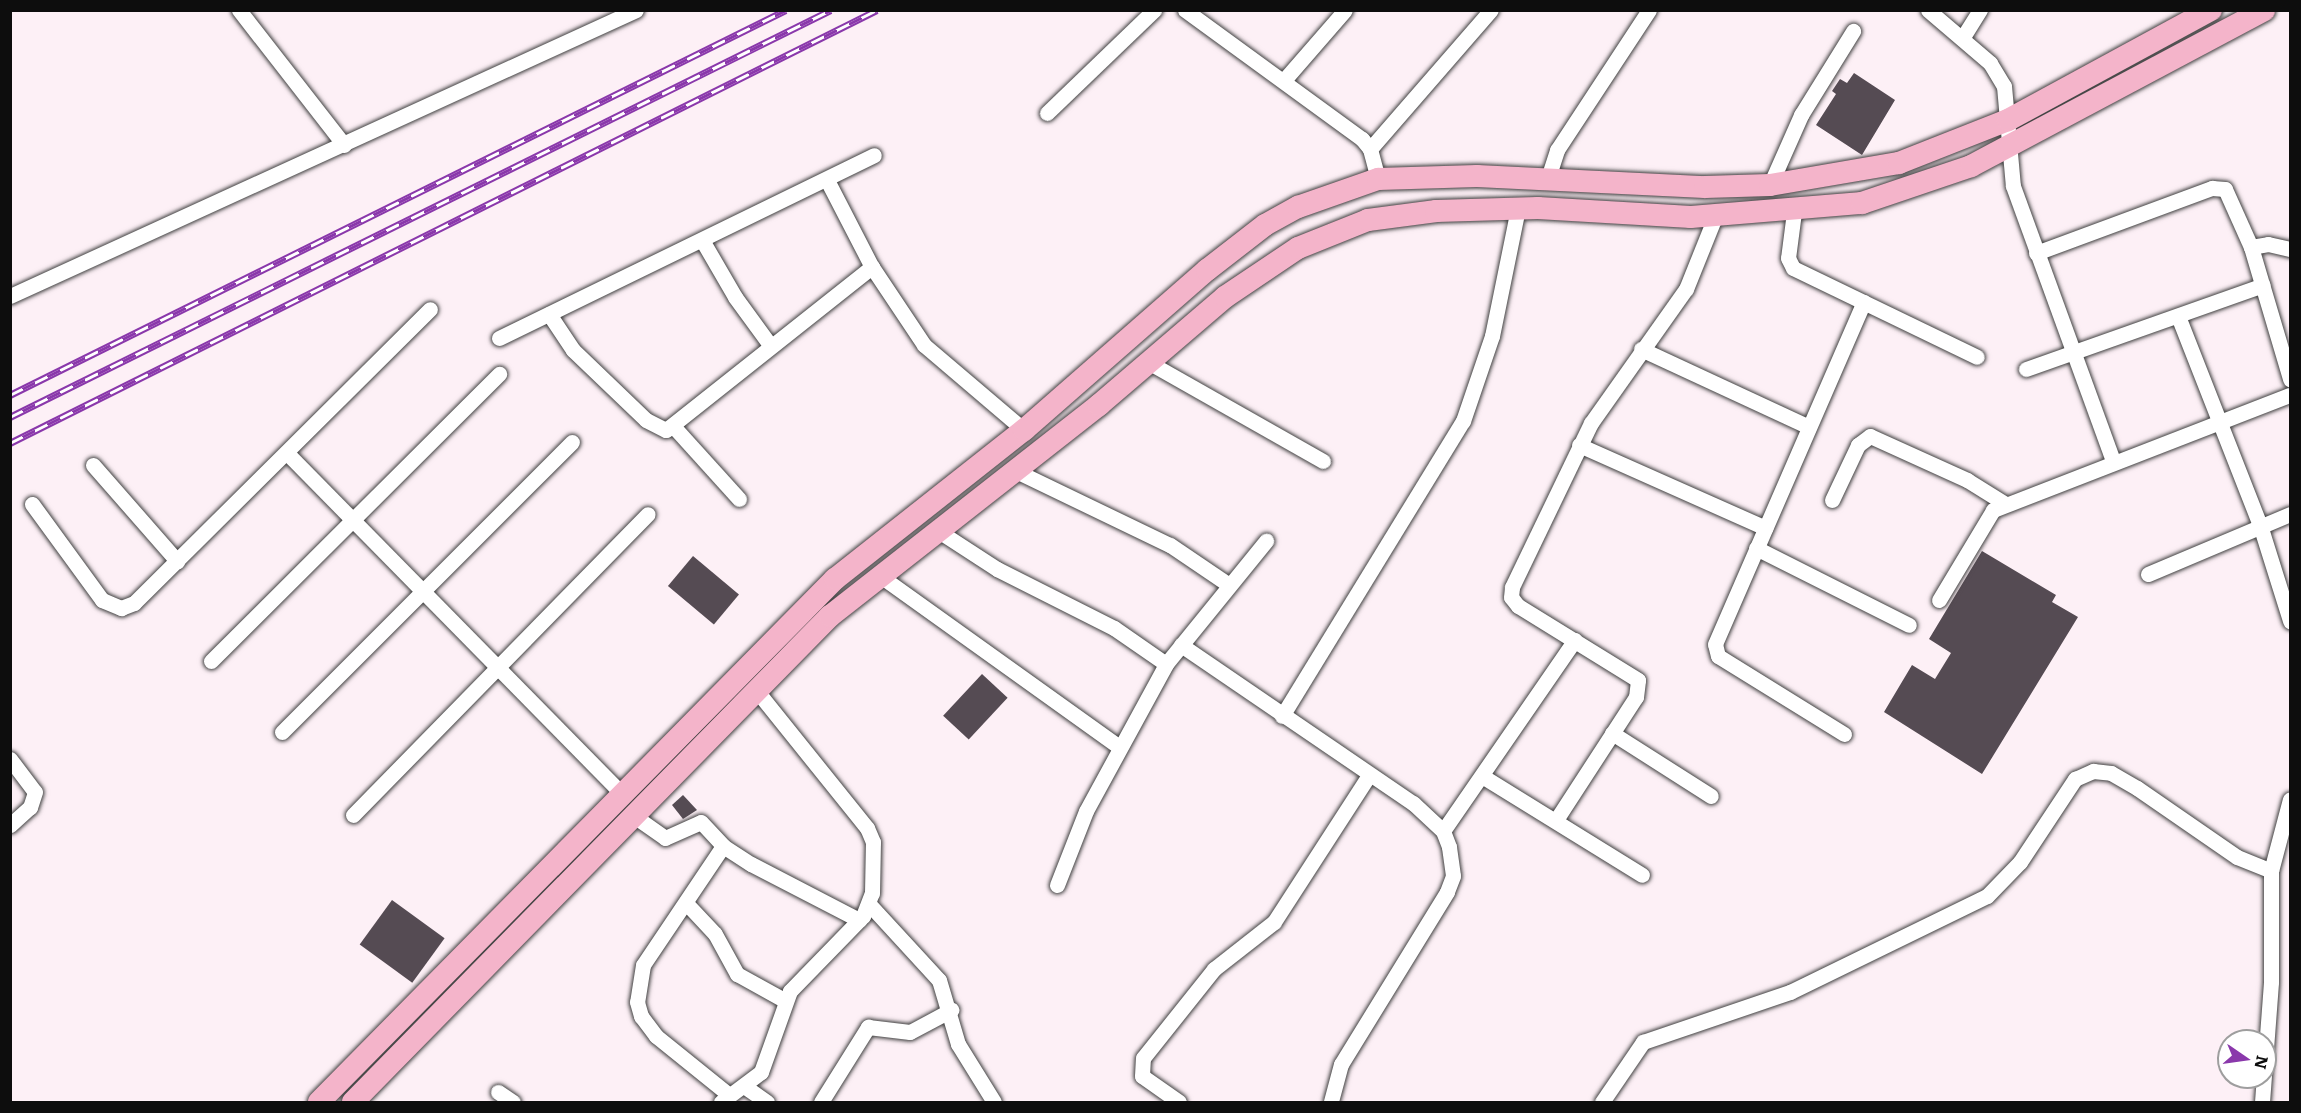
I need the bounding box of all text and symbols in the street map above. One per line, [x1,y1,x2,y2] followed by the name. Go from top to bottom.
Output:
[2217,1029,2277,1089] north arrow
[2249,1053,2276,1072] text: N

